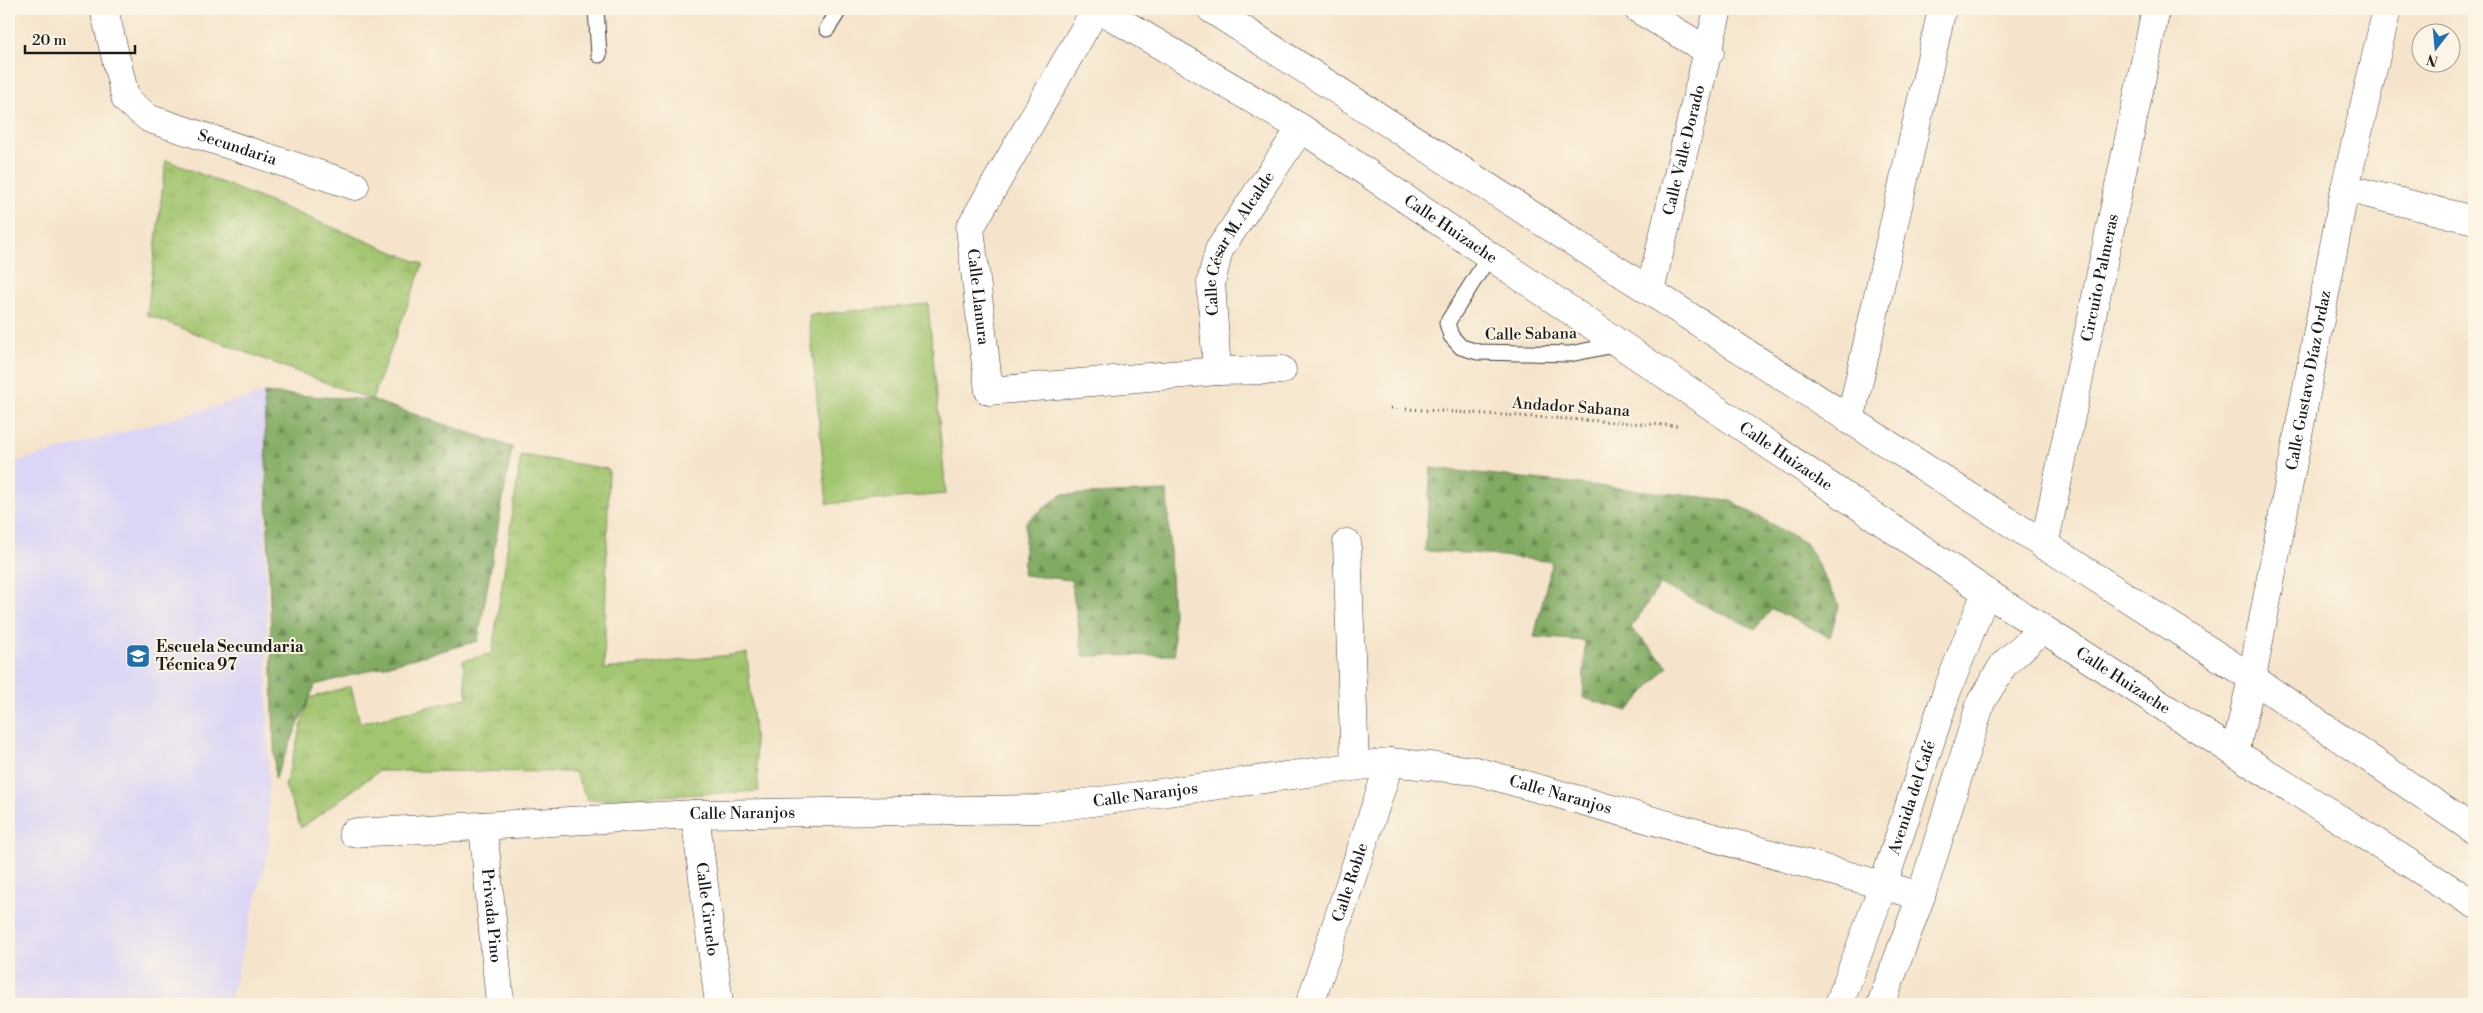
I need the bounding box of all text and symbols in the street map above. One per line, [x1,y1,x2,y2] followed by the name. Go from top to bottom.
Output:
[25,22,135,54] scale bar
[2410,22,2460,72] north arrow
[32,31,67,50] text: 20 m
[2425,49,2440,70] text: N
[1659,83,1709,217] street label: Calle Valle Dorado
[195,125,280,170] street label: Secundaria
[1201,168,1279,316] street label: Calle César M. Alcalde
[1400,191,1501,268] street label: Calle Huizache
[2077,212,2123,344] street label: Circuito Palmeras
[962,247,994,347] street label: Calle Llanura
[2282,289,2335,472] street label: Calle Gustavo Díaz Ordaz
[1485,323,1578,345] street label: Calle Sabana
[1510,393,1632,421] street label: Andador Sabana
[1735,418,1836,495] street label: Calle Huizache
[156,637,304,675] place label: Escuela Secundaria Técnica 97
[125,643,151,669] school or university icon: Escuela Secundaria Técnica 97
[2072,643,2174,718] street label: Calle Huizache
[1884,738,1940,858] street label: Avenida del Café
[1507,771,1614,819] street label: Calle Naranjos
[1092,778,1199,812] street label: Calle Naranjos
[690,803,795,824] street label: Calle Naranjos
[1328,840,1373,924] street label: Calle Roble
[691,861,723,957] street label: Calle Ciruelo
[477,867,506,964] street label: Privada Pino

